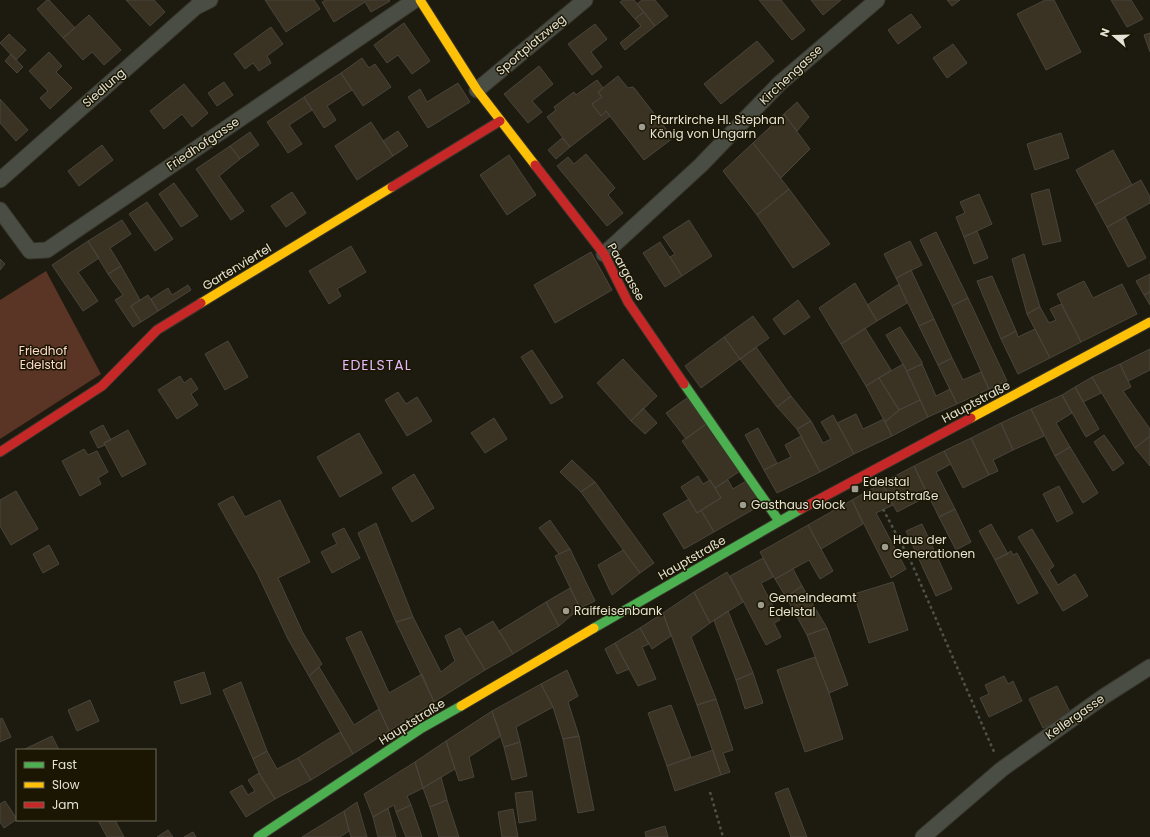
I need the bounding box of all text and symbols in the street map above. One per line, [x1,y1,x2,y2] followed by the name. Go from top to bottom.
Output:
[492,10,569,79] street label: Sportplatzweg
[1094,16,1134,56] north arrow
[1096,26,1114,39] text: N
[755,41,826,108] street label: Kirchengasse
[78,64,129,111] street label: Siedlung
[650,111,785,142] place label: Pfarrkirche Hl. Stephan König von Ungarn
[163,113,243,174] street label: Friedhofgasse
[637,122,647,132] marker: Pfarrkirche Hl. Stephan König von Ungarn
[199,239,274,294] street label: Gartenviertel
[604,240,649,304] street label: Paargasse
[19,342,67,373] park label: Friedhof Edelstal
[342,355,412,375] district label: EDELSTAL
[938,376,1013,427] street label: Hauptstraße
[863,473,938,504] place label: Edelstal Hauptstraße
[850,484,860,494] marker: Edelstal Hauptstraße
[751,496,846,513] place label: Gasthaus Glock
[738,500,748,510] marker: Gasthaus Glock
[655,531,729,584] street label: Hauptstraße
[893,531,975,562] place label: Haus der Generationen
[880,542,890,552] marker: Haus der Generationen
[769,589,857,620] place label: Gemeindeamt Edelstal
[756,600,766,610] marker: Gemeindeamt Edelstal
[574,602,663,619] place label: Raiffeisenbank
[561,606,571,616] marker: Raiffeisenbank
[1042,690,1108,743] street label: Kellergasse
[375,694,448,749] street label: Hauptstraße
[16,749,156,821] legend
[52,756,77,773] text: Fast
[52,776,80,793] text: Slow
[52,796,79,813] text: Jam

